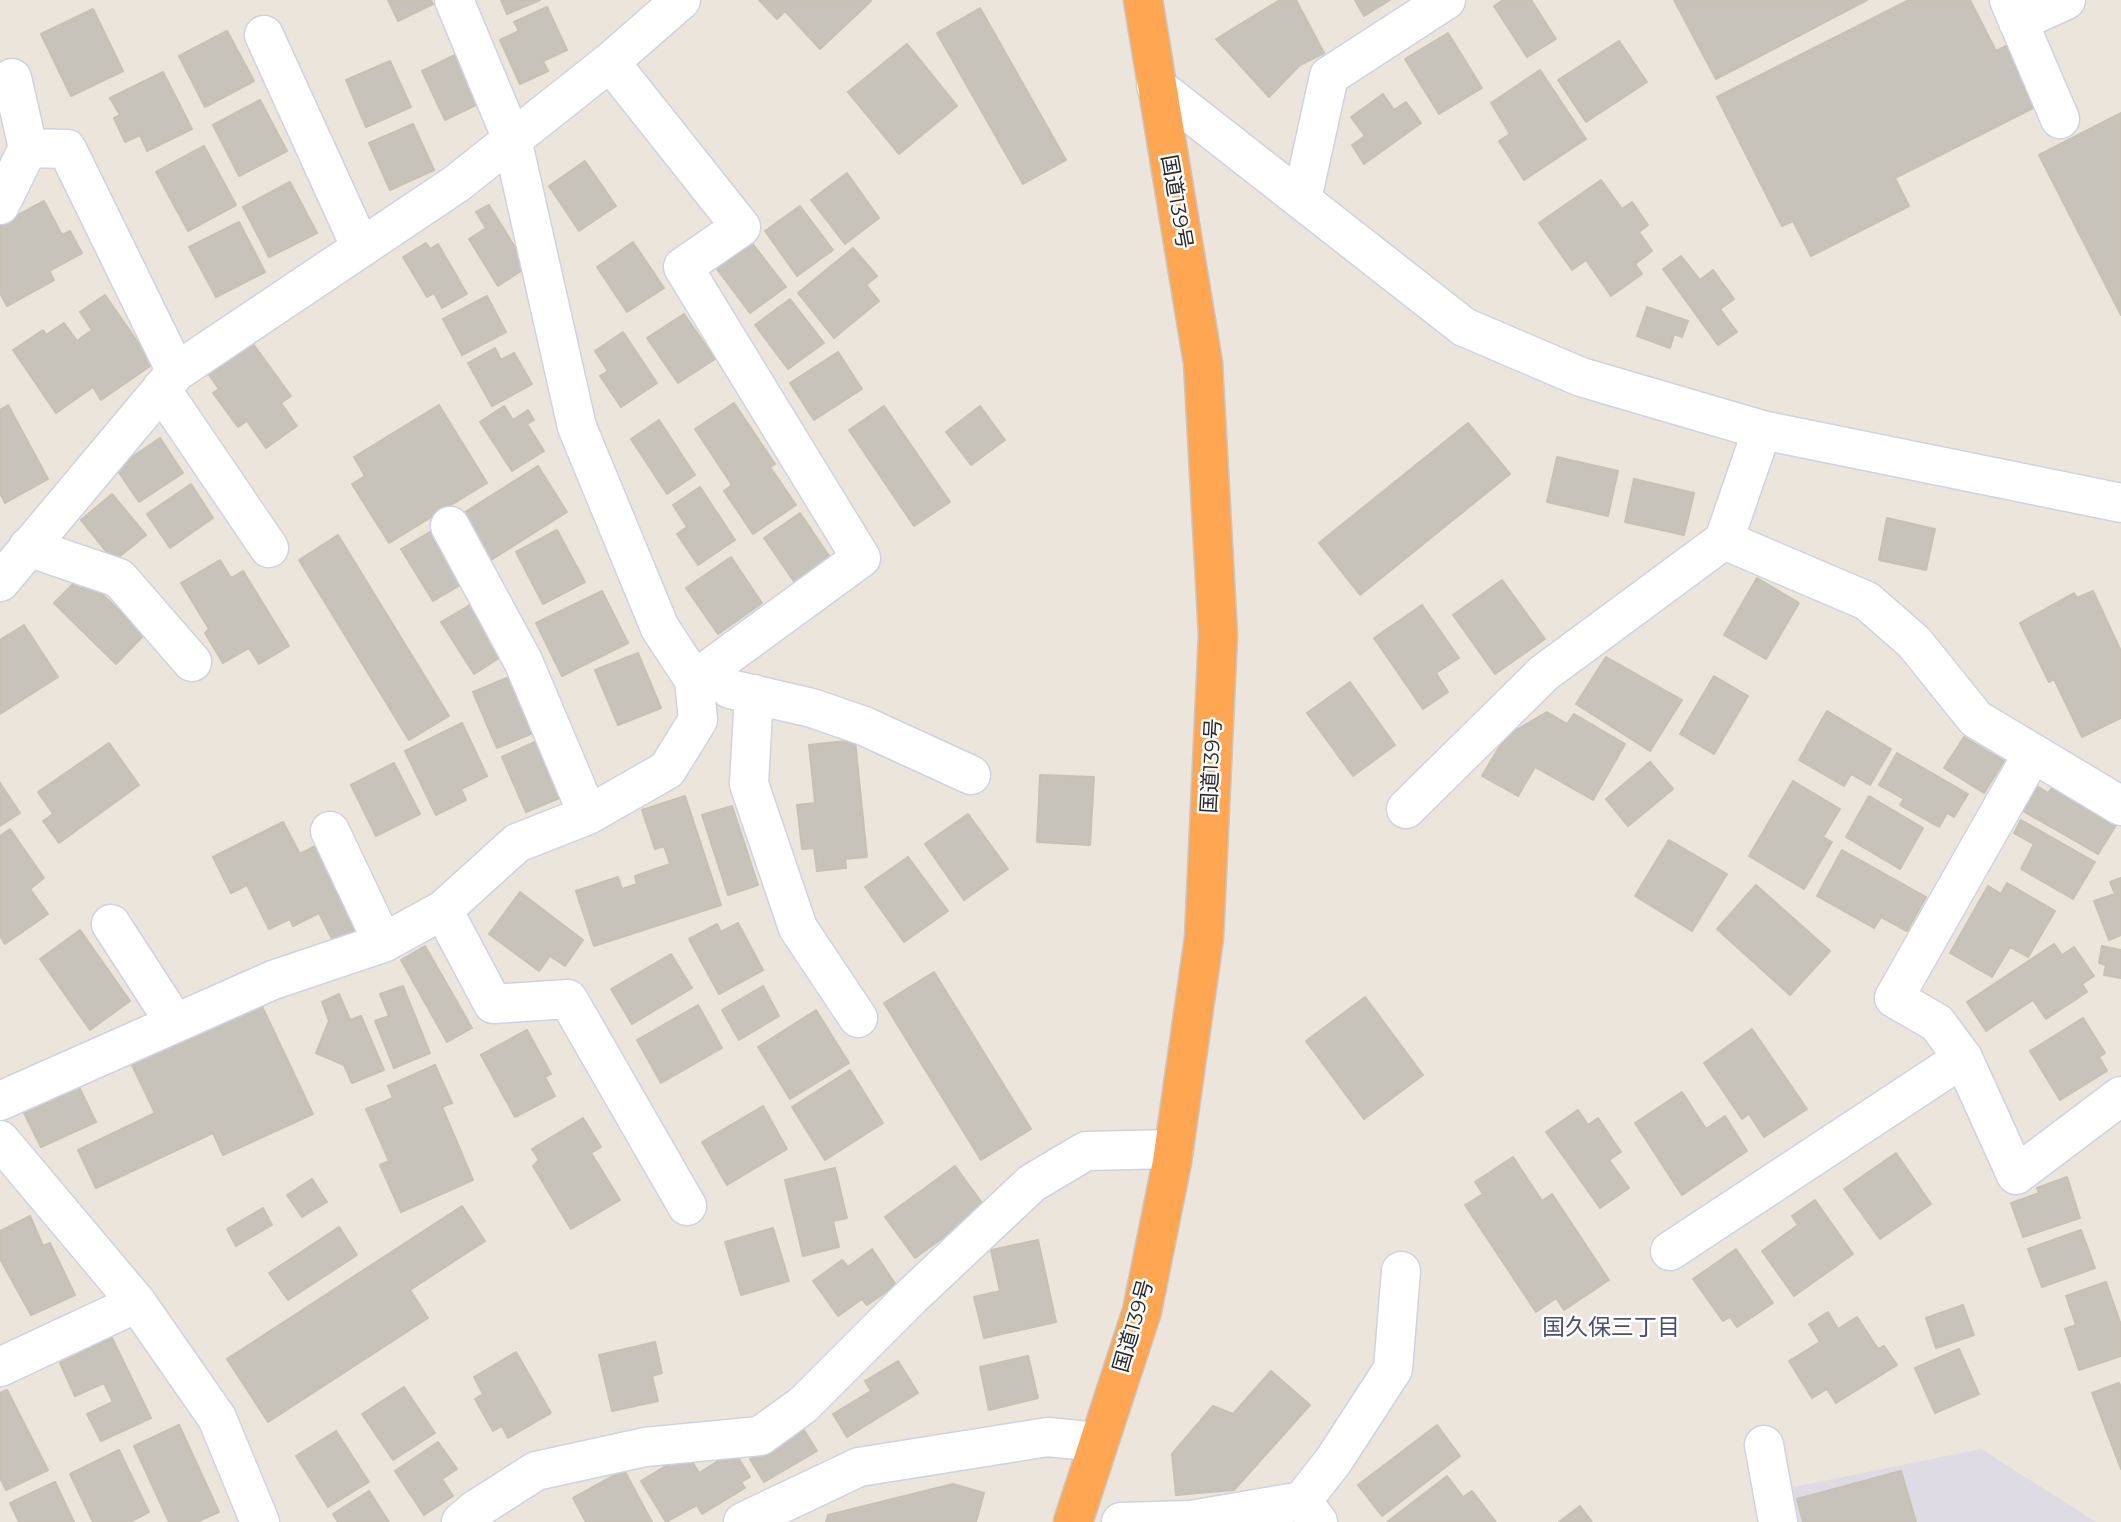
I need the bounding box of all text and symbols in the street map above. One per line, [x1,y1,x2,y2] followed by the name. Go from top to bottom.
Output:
[1155,153,1197,251] street label: 国道139号
[1197,718,1227,814] street label: 国道139号
[1109,1277,1159,1375] street label: 国道139号
[1542,1314,1680,1342] district label: 国久保三丁目

